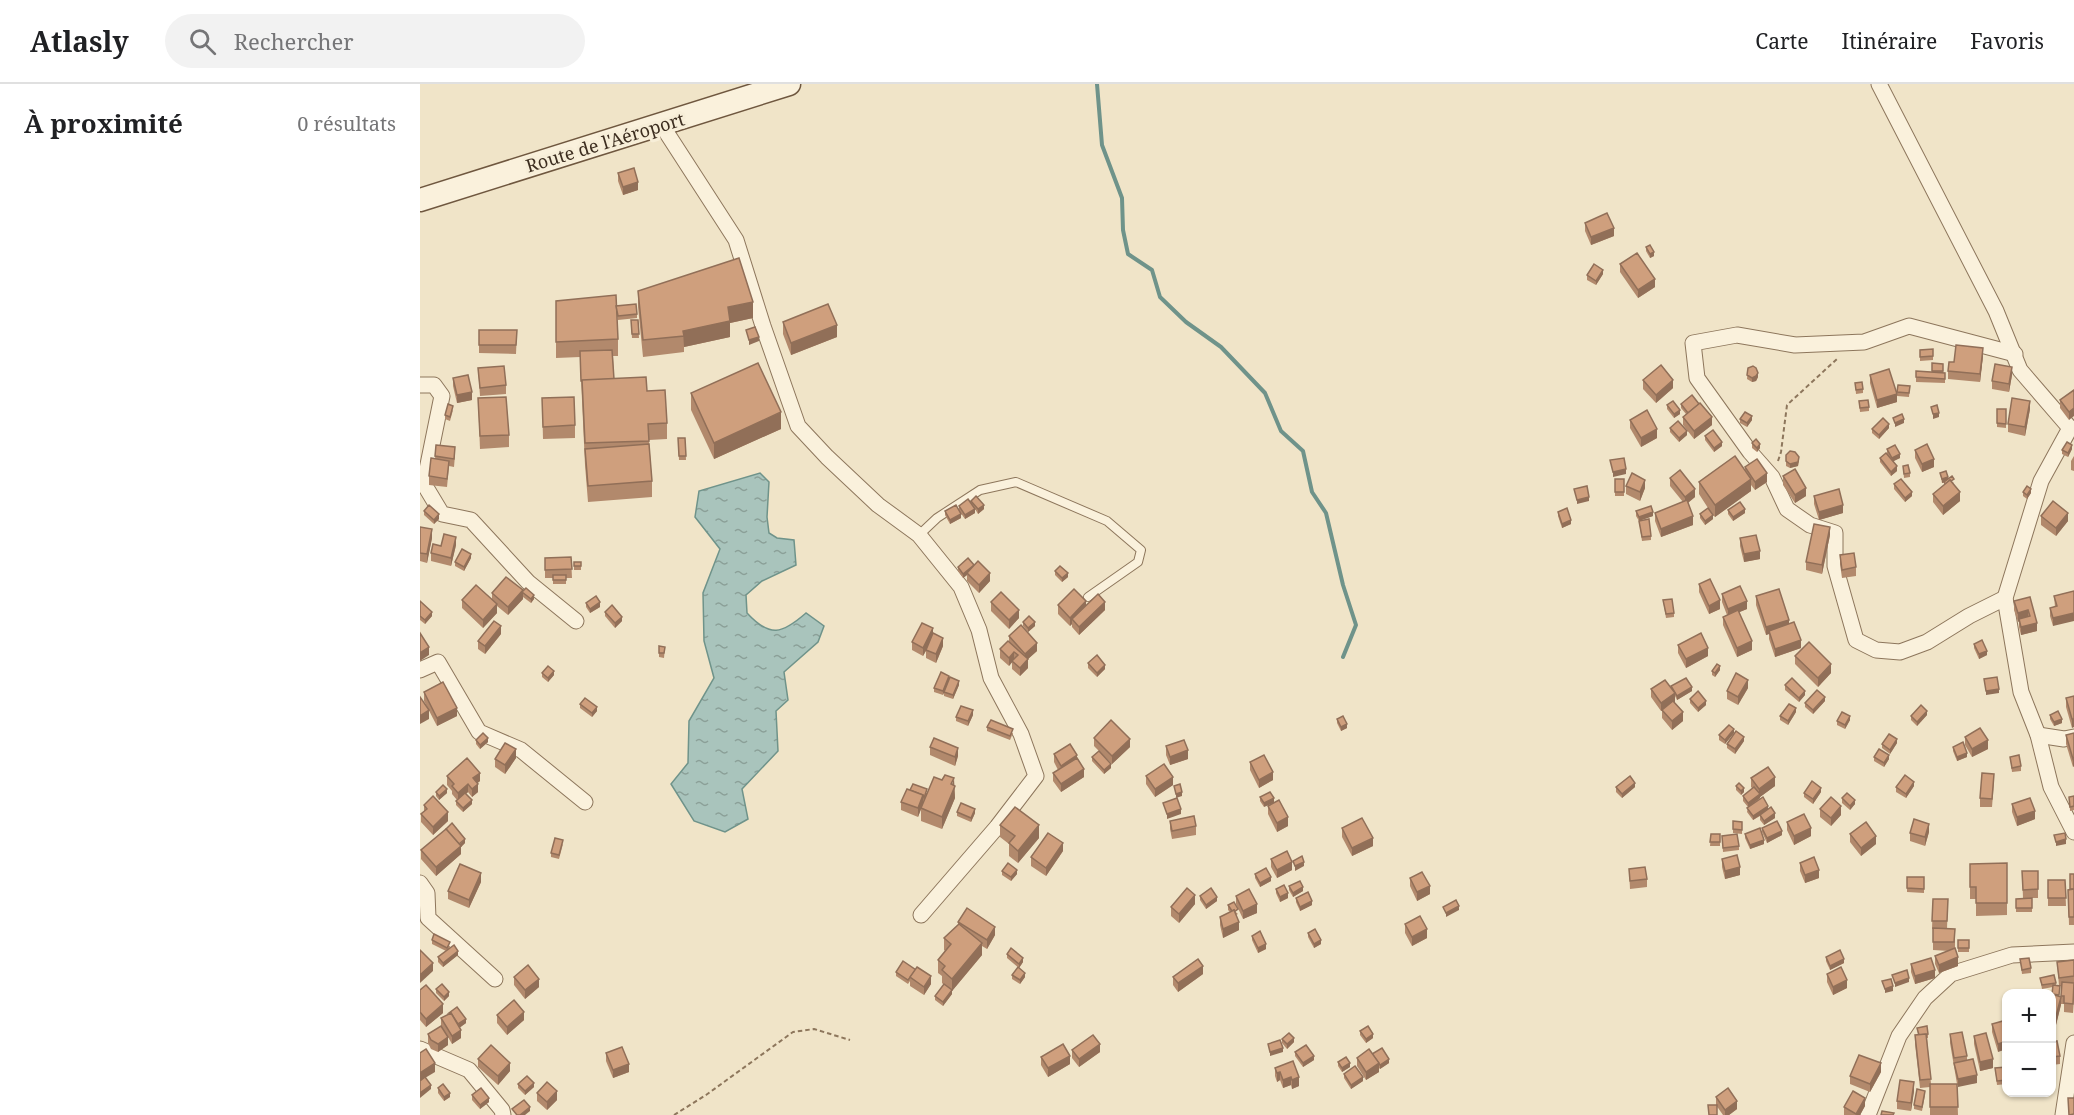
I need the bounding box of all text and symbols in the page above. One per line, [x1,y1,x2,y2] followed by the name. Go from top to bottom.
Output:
[165,14,585,68] search box
[30,22,129,60] text: Atlasly
[186,25,219,58] icon: search
[234,26,354,56] text: Rechercher
[1755,27,1809,55] text: Carte
[1842,27,1937,55] text: Itinéraire
[1970,27,2044,55] text: Favoris
[24,105,183,141] text: À proximité
[523,106,687,178] street label: Route de l'Aéroport
[297,110,396,137] text: 0 résultats
[2002,989,2056,1097] map controls
[2002,989,2056,1043] button: +
[2002,1043,2056,1097] button: −

